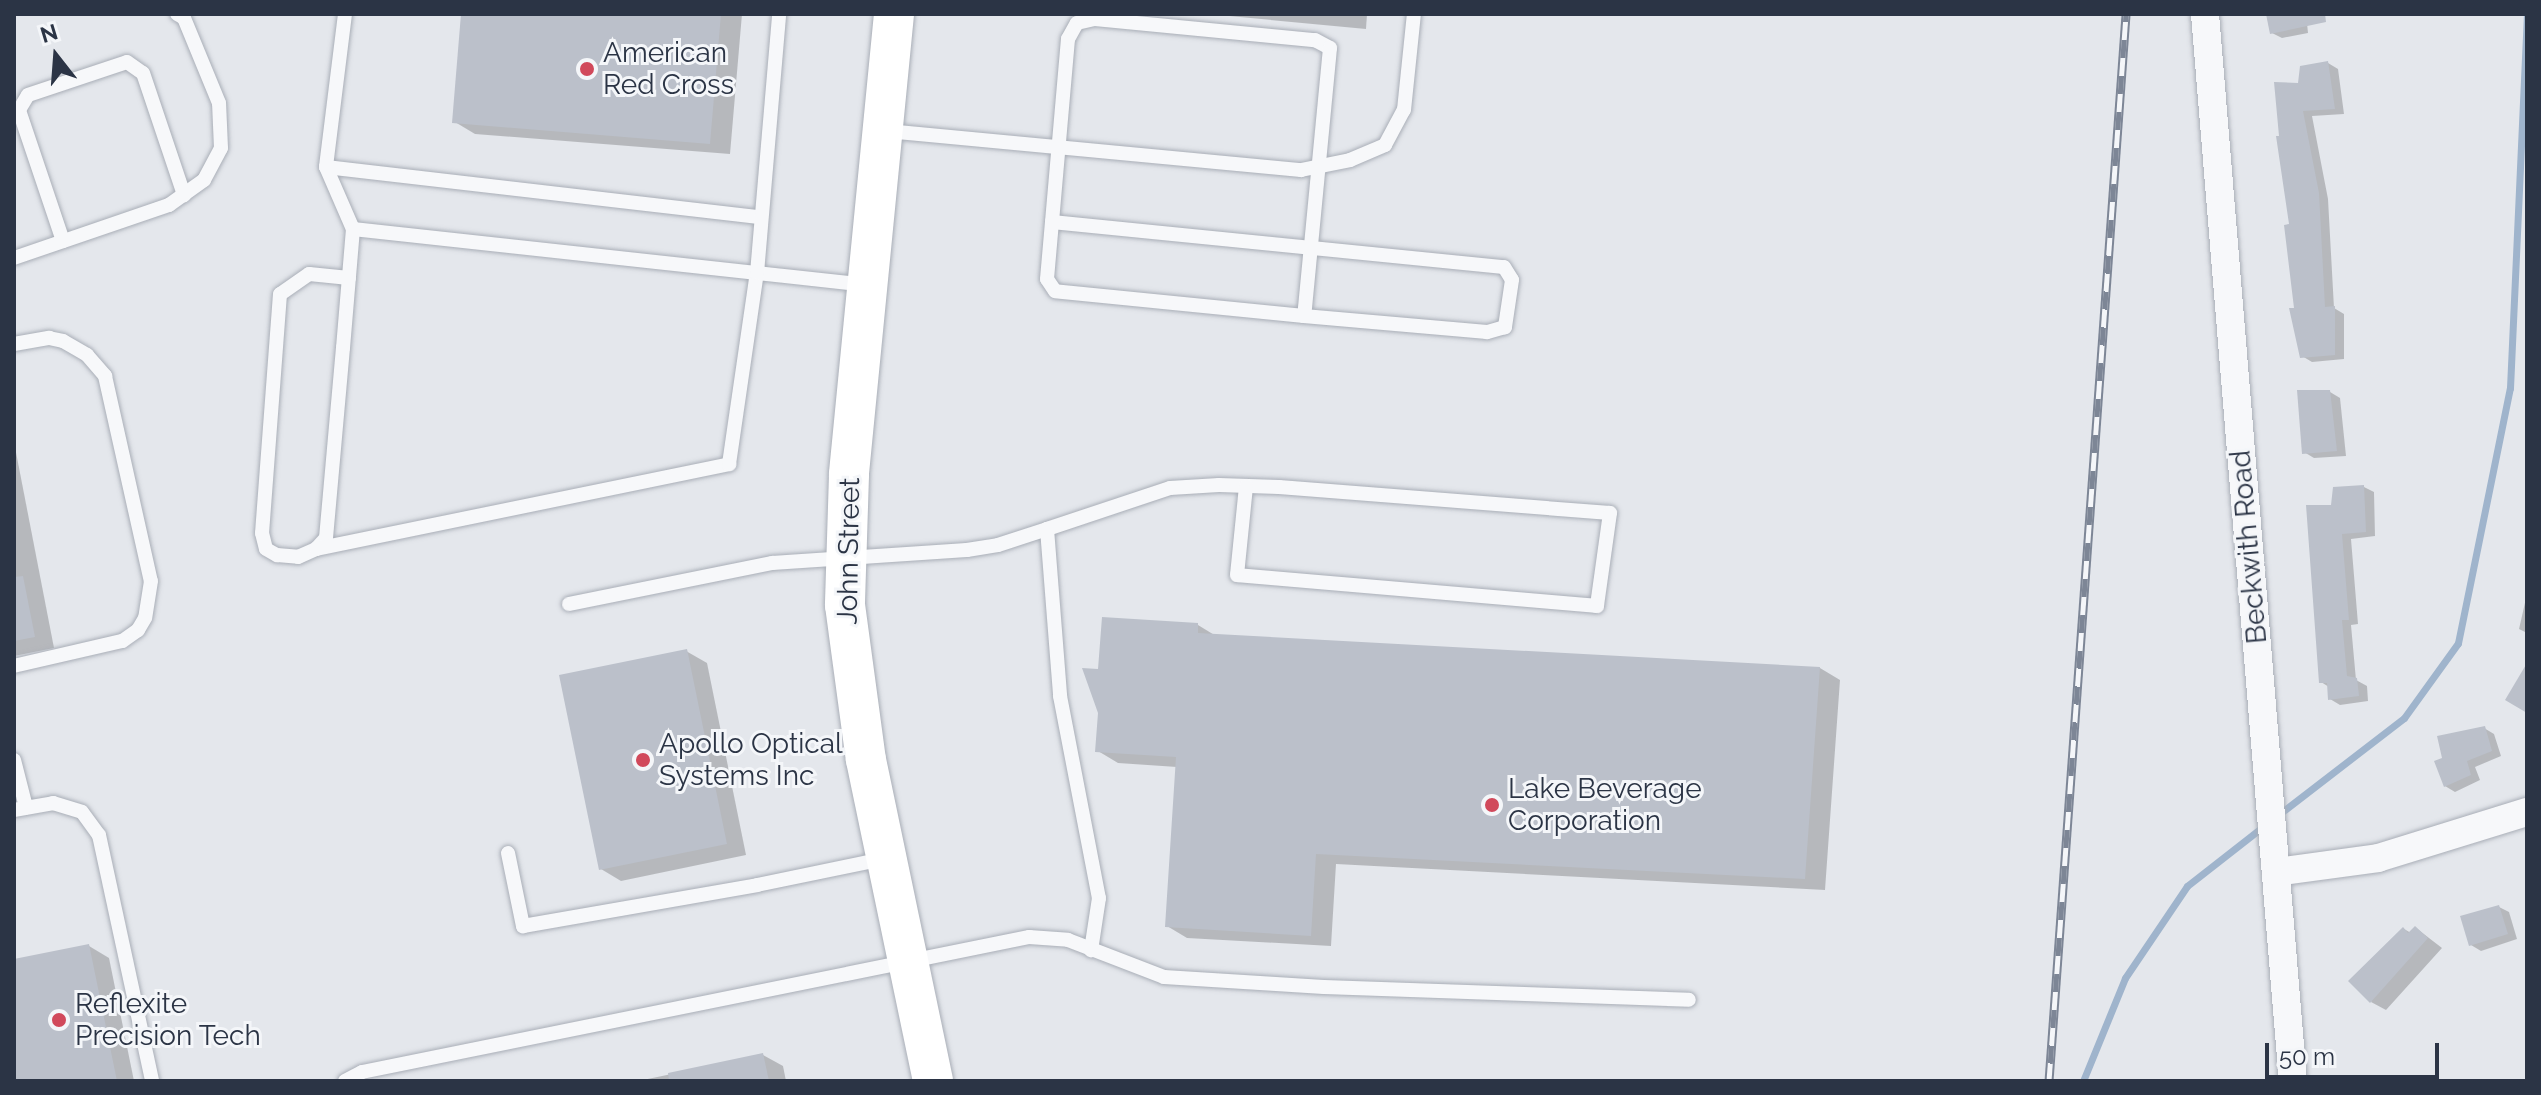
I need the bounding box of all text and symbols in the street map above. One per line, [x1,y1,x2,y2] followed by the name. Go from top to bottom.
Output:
[16,16,96,96] north arrow
[37,18,61,48] text: N
[603,36,734,102] place label: American Red Cross
[578,60,596,78] marker: American Red Cross
[2224,449,2274,645] street label: Beckwith Road
[831,477,867,625] street label: John Street
[659,727,843,793] place label: Apollo Optical Systems Inc
[634,751,652,769] marker: Apollo Optical Systems Inc
[1508,772,1702,838] place label: Lake Beverage Corporation
[1483,796,1501,814] marker: Lake Beverage Corporation
[75,987,262,1053] place label: Reflexite Precision Tech
[50,1011,68,1029] marker: Reflexite Precision Tech
[2269,1027,2443,1077] scale bar
[2279,1042,2335,1071] text: 50 m

